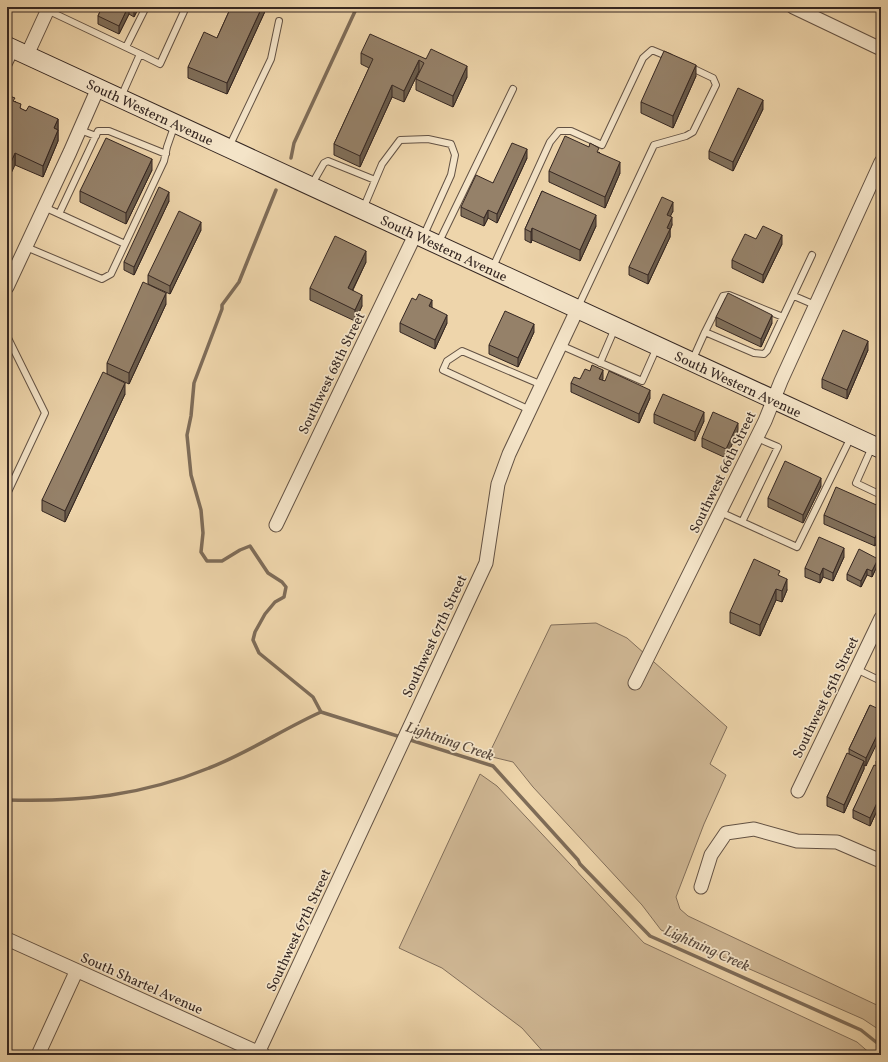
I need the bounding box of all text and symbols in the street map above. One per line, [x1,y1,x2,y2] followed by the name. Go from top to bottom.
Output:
[83,75,216,151] street label: South Western Avenue
[377,211,510,287] street label: South Western Avenue
[294,309,370,438] street label: Southwest 68th Street
[671,347,804,423] street label: South Western Avenue
[685,408,761,537] street label: Southwest 66th Street
[399,572,472,701] street label: Southwest 67th Street
[789,633,864,762] street label: Southwest 65th Street
[403,718,496,767] water label: Lightning Creek
[263,866,336,995] street label: Southwest 67th Street
[660,921,753,978] water label: Lightning Creek
[77,949,206,1020] street label: South Shartel Avenue

